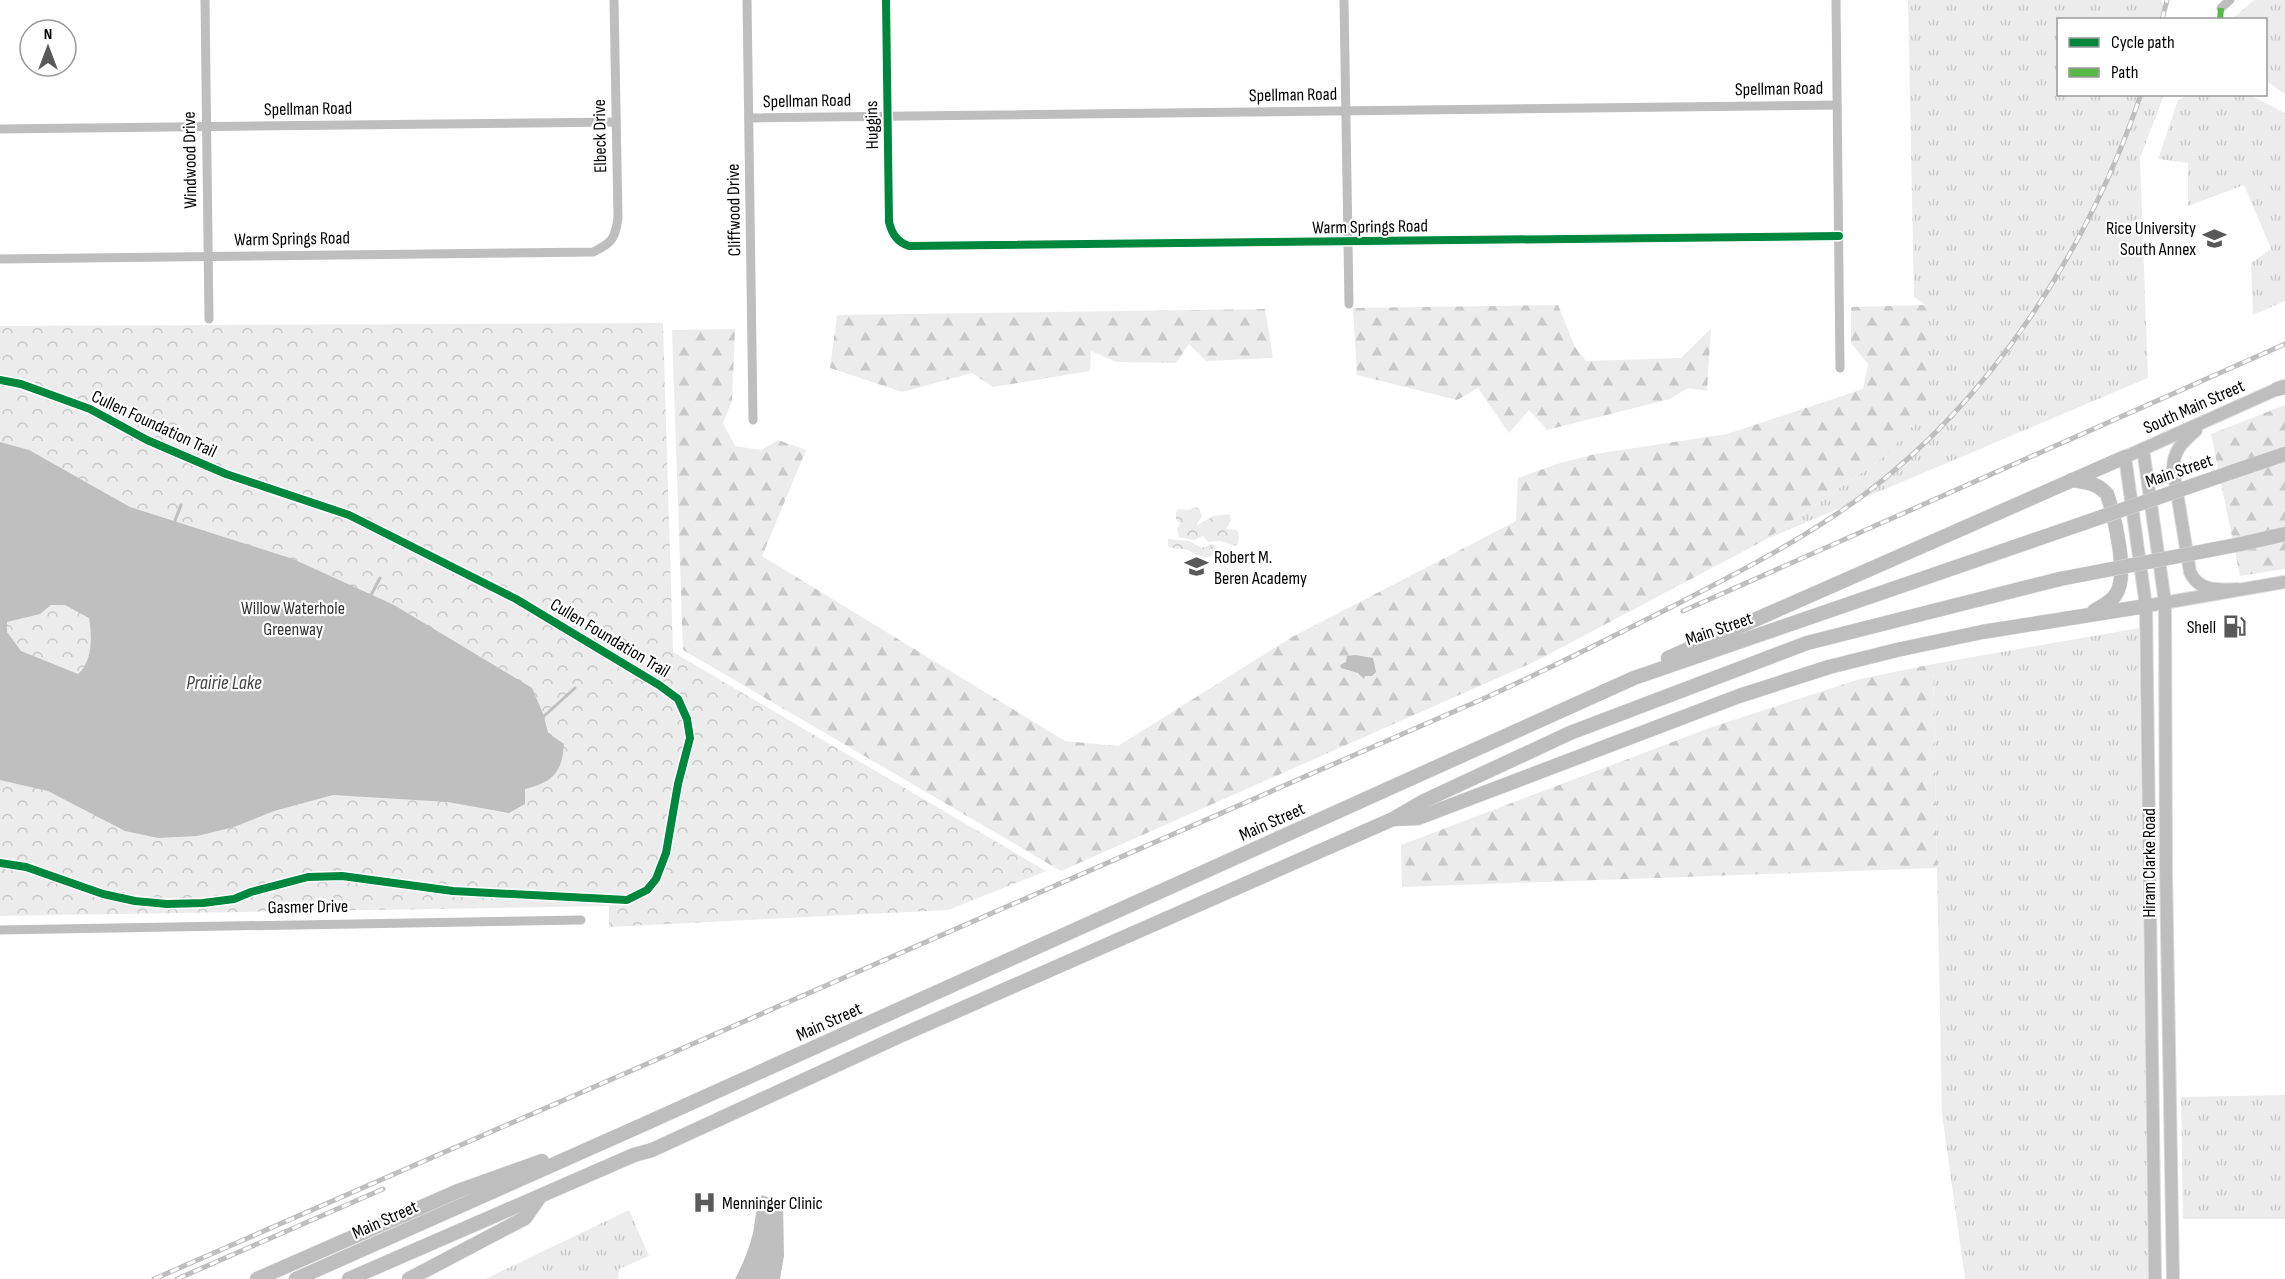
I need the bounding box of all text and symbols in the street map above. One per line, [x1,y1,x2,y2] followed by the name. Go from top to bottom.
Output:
[18,18,78,78] north arrow
[2057,18,2267,96] legend
[44,25,52,44] text: N
[2111,32,2175,53] text: Cycle path
[2111,62,2139,83] text: Path
[1735,78,1823,100] street label: Spellman Road
[1249,84,1337,106] street label: Spellman Road
[763,90,851,112] street label: Spellman Road
[264,98,352,120] street label: Spellman Road
[589,99,611,173] street label: Elbeck Drive
[861,101,883,149] street label: Huggins
[179,111,201,209] street label: Windwood Drive
[723,163,745,257] street label: Cliffwood Drive
[1312,215,1428,239] street label: Warm Springs Road
[2106,218,2196,260] place label: Rice University South Annex
[2201,225,2227,251] school or university icon: Rice University South Annex
[234,227,350,251] street label: Warm Springs Road
[2140,375,2248,439] street label: South Main Street
[88,386,220,462] street label: Cullen Foundation Trail
[2143,450,2216,492] street label: Main Street
[1214,547,1307,589] place label: Robert M. Beren Academy
[1183,554,1209,580] school or university icon: Robert M. Beren Academy
[546,594,674,682] street label: Cullen Foundation Trail
[241,598,345,640] park label: Willow Waterhole Greenway
[1683,608,1756,650] street label: Main Street
[2221,614,2247,640] fuel station icon: Shell
[2187,617,2216,638] place label: Shell
[186,671,262,695] water label: Prairie Lake
[1236,798,1308,846] street label: Main Street
[2139,808,2160,918] street label: Hiram Clarke Road
[268,896,348,918] street label: Gasmer Drive
[793,998,865,1046] street label: Main Street
[691,1190,717,1216] hospital icon: Menninger Clinic
[722,1193,823,1214] place label: Menninger Clinic
[349,1196,421,1244] street label: Main Street

